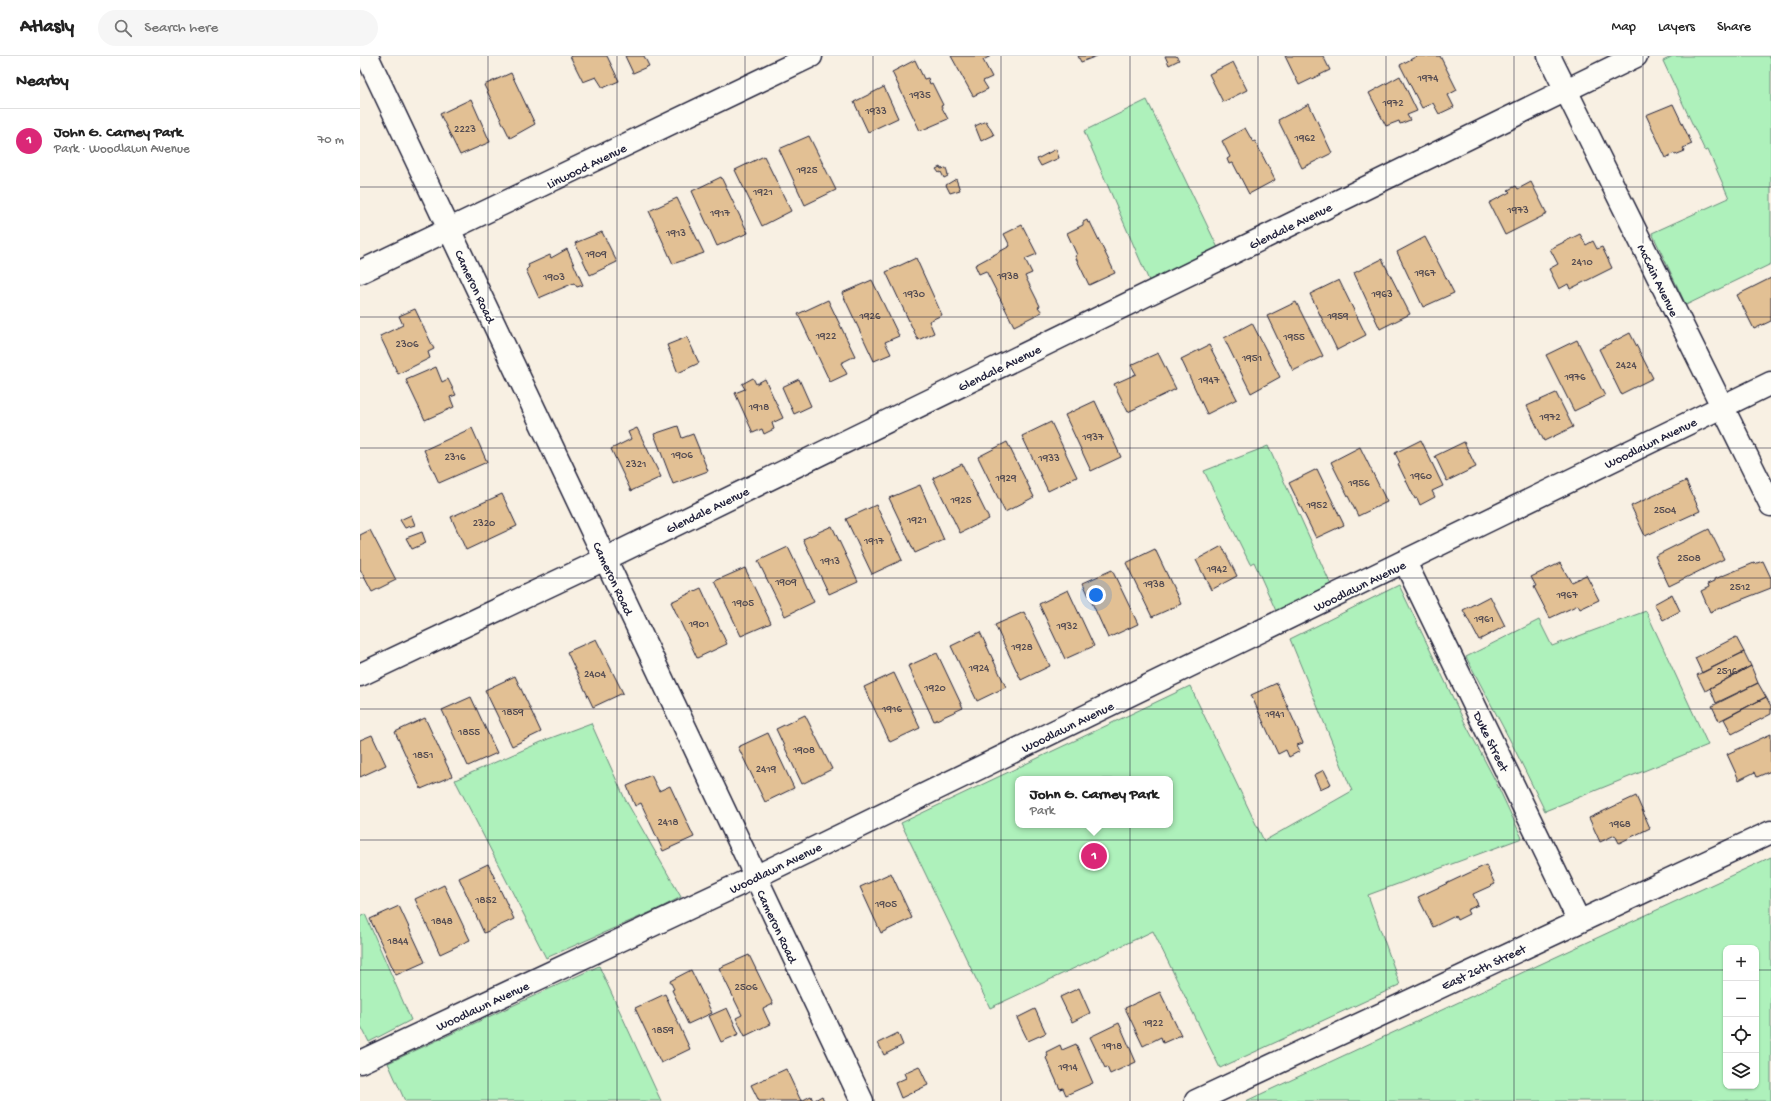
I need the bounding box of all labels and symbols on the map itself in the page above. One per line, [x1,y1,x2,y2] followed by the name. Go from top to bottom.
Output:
[1417,73,1439,85] house number: 1974
[908,90,931,102] house number: 1935
[1381,98,1404,110] house number: 1972
[864,106,887,118] house number: 1933
[454,124,476,136] house number: 2223
[1294,133,1316,145] house number: 1962
[545,141,630,193] street label: Linwood Avenue
[795,165,818,177] house number: 1925
[752,187,773,199] house number: 1921
[1247,201,1335,254] street label: Glendale Avenue
[1506,205,1529,217] house number: 1973
[709,208,730,220] house number: 1917
[665,228,686,240] house number: 1913
[1633,242,1681,320] street label: McCain Avenue
[450,248,498,327] street label: Cameron Road
[584,249,607,261] house number: 1909
[1571,257,1593,269] house number: 2410
[1413,268,1436,280] house number: 1967
[996,271,1019,283] house number: 1938
[542,272,565,284] house number: 1903
[902,289,925,301] house number: 1930
[1370,289,1393,301] house number: 1963
[859,311,881,323] house number: 1926
[1326,311,1349,323] house number: 1959
[815,331,837,343] house number: 1922
[1282,332,1305,344] house number: 1955
[396,339,419,351] house number: 2306
[956,343,1044,396] street label: Glendale Avenue
[1241,353,1262,365] house number: 1951
[1615,360,1637,372] house number: 2424
[1563,372,1586,384] house number: 1976
[1198,375,1220,387] house number: 1947
[748,402,769,414] house number: 1918
[1538,412,1561,424] house number: 1972
[1603,415,1700,473] street label: Woodlawn Avenue
[1081,432,1104,444] house number: 1937
[670,450,693,462] house number: 1906
[444,452,466,464] house number: 2316
[1037,453,1060,465] house number: 1933
[626,459,646,471] house number: 2321
[1409,471,1432,483] house number: 1960
[995,473,1017,485] house number: 1929
[1347,478,1370,490] house number: 1956
[664,485,752,538] street label: Glendale Avenue
[949,495,972,507] house number: 1925
[1305,500,1328,512] house number: 1952
[1654,505,1677,517] house number: 2504
[906,515,927,527] house number: 1921
[473,518,495,530] house number: 2320
[863,536,884,548] house number: 1917
[588,540,636,619] street label: Cameron Road
[1677,553,1701,565] house number: 2508
[819,556,840,568] house number: 1913
[1312,558,1409,616] street label: Woodlawn Avenue
[1206,564,1228,576] house number: 1942
[774,577,797,589] house number: 1909
[1142,579,1165,591] house number: 1938
[1729,582,1751,594] house number: 2512
[1086,585,1106,605] your location
[1555,590,1578,602] house number: 1967
[731,598,754,610] house number: 1905
[1473,614,1494,626] house number: 1961
[688,619,709,631] house number: 1901
[1055,621,1078,633] house number: 1932
[1010,642,1033,654] house number: 1928
[968,663,990,675] house number: 1924
[1716,666,1738,678] house number: 2516
[584,669,607,681] house number: 2404
[923,683,946,695] house number: 1920
[1020,699,1117,757] street label: Woodlawn Avenue
[881,704,902,716] house number: 1916
[501,707,524,719] house number: 1859
[1264,709,1285,721] house number: 1941
[1468,709,1511,776] street label: Duke Street
[457,727,480,739] house number: 1855
[792,745,815,757] house number: 1908
[412,750,433,762] house number: 1851
[756,764,777,776] house number: 2419
[657,817,679,829] house number: 2418
[1608,819,1631,831] house number: 1968
[728,840,825,898] street label: Woodlawn Avenue
[1081,841,1107,871] pin: 1
[752,888,800,967] street label: Cameron Road
[474,895,497,907] house number: 1852
[874,899,897,911] house number: 1905
[430,916,453,928] house number: 1848
[387,936,409,948] house number: 1844
[1439,941,1530,994] street label: East 26th Street
[434,979,532,1035] street label: Woodlawn Avenue
[735,982,758,994] house number: 2506
[1142,1018,1164,1030] house number: 1922
[651,1025,674,1037] house number: 1859
[1101,1041,1122,1053] house number: 1918
[1057,1062,1079,1074] house number: 1914

